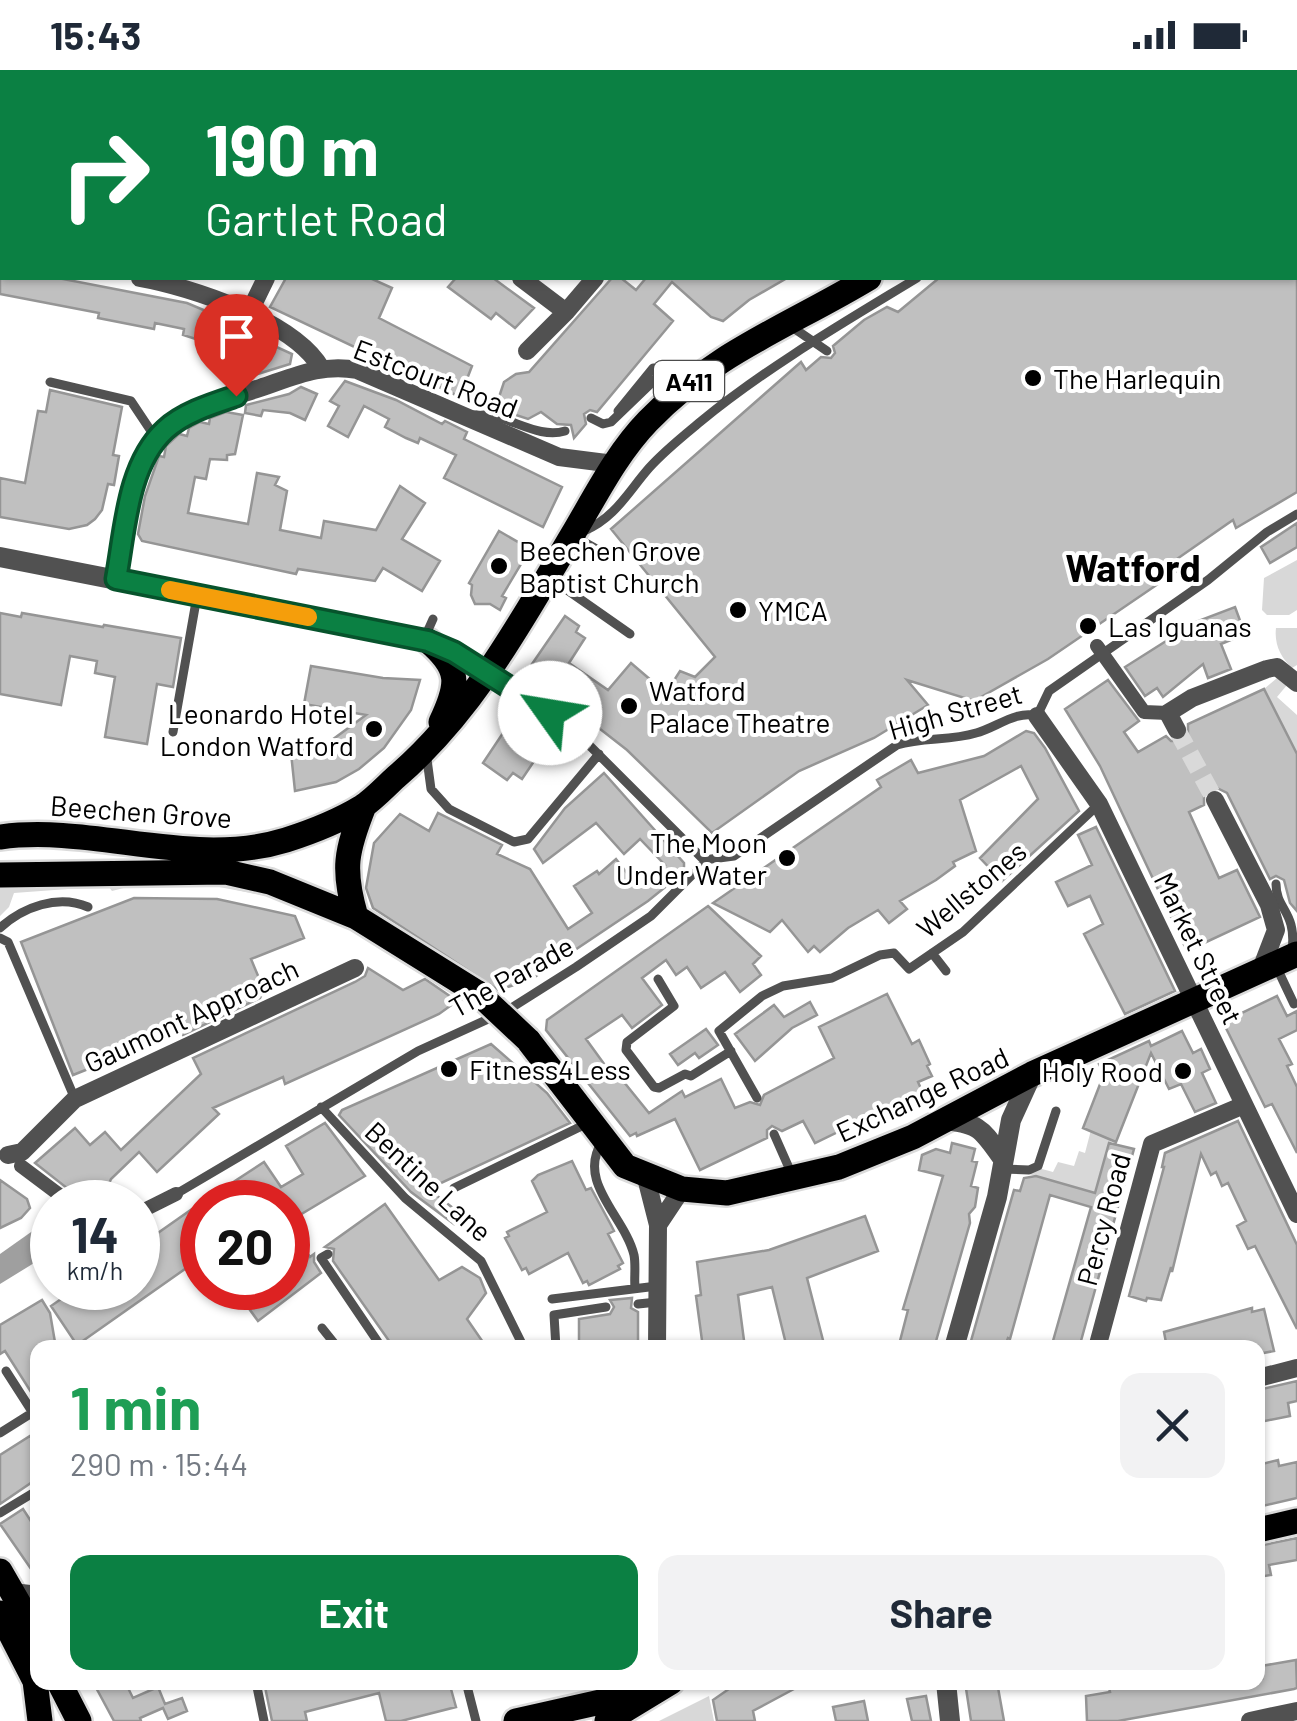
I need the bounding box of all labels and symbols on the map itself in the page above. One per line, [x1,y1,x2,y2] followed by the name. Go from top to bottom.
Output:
[194,294,279,397] pin
[349,331,523,425] street label: Estcourt Road
[654,361,724,401] road number: A411
[1053,361,1221,395] place label: The Harlequin
[1022,367,1044,389] marker: The Harlequin
[519,533,701,599] place label: Beechen Grove Baptist Church
[1065,544,1201,590] district label: Watford
[488,555,510,577] marker: Beechen Grove Baptist Church
[758,593,828,627] place label: YMCA
[727,599,749,621] marker: YMCA
[1108,609,1252,643] place label: Las Iguanas
[1077,615,1099,637] marker: Las Iguanas
[498,661,602,765] position arrow
[649,673,831,739] place label: Watford Palace Theatre
[884,676,1026,746] street label: High Street
[618,695,640,717] marker: Watford Palace Theatre
[160,696,354,762] place label: Leonardo Hotel London Watford
[363,718,385,740] marker: Leonardo Hotel London Watford
[49,788,233,834] street label: Beechen Grove
[616,825,767,891] place label: The Moon Under Water
[909,833,1033,945] street label: Wellstones
[776,847,798,869] marker: The Moon Under Water
[1148,866,1250,1030] street label: Market Street
[443,928,579,1024] street label: The Parade
[78,950,304,1080] street label: Gaumont Approach
[830,1039,1014,1149] street label: Exchange Road
[469,1052,631,1086] place label: Fitness4Less
[1042,1054,1163,1088] place label: Holy Rood
[438,1058,460,1080] marker: Fitness4Less
[1172,1060,1194,1082] marker: Holy Rood
[359,1114,499,1248] street label: Bentine Lane
[1069,1149,1137,1289] street label: Percy Road
[180,1180,310,1310] speed limit sign: 20

